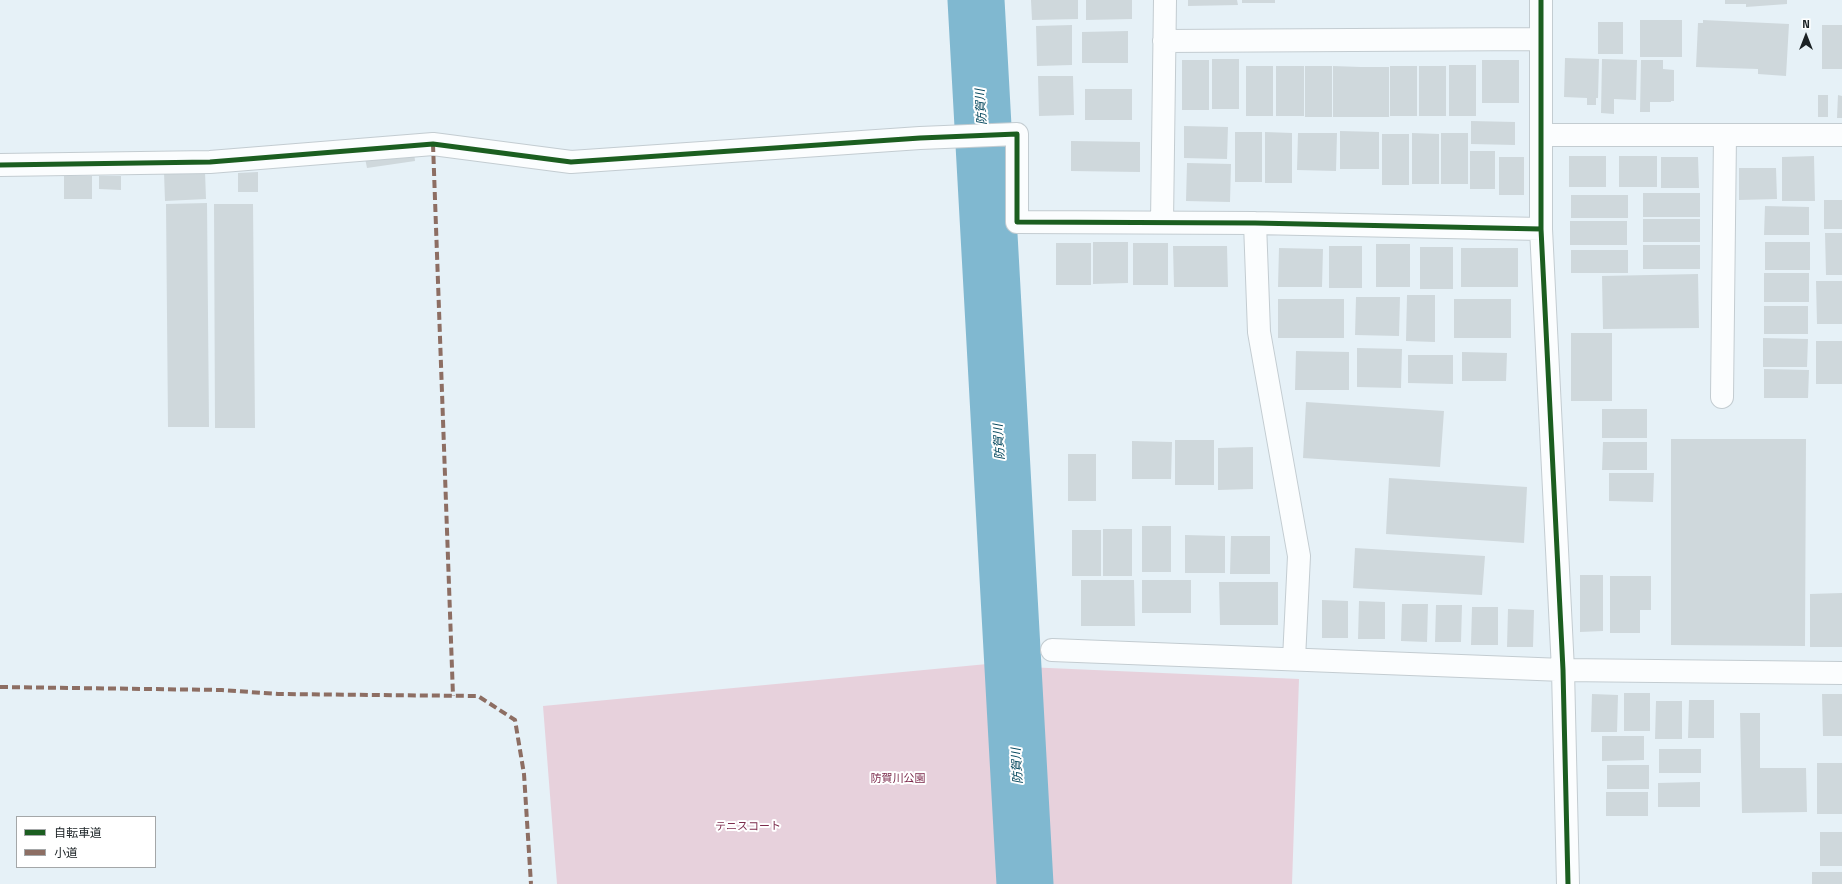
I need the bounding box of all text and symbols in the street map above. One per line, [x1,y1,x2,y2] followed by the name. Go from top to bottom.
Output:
[1786,16,1826,56] north arrow
[1802,16,1810,32] text: N
[974,89,990,125] water label: 防賀川
[992,424,1008,460] water label: 防賀川
[1010,748,1026,784] water label: 防賀川
[871,772,925,786] park label: 防賀川公園
[16,816,156,868] legend
[715,820,781,834] park label: テニスコート
[54,823,102,842] text: 自転車道
[54,843,78,862] text: 小道

